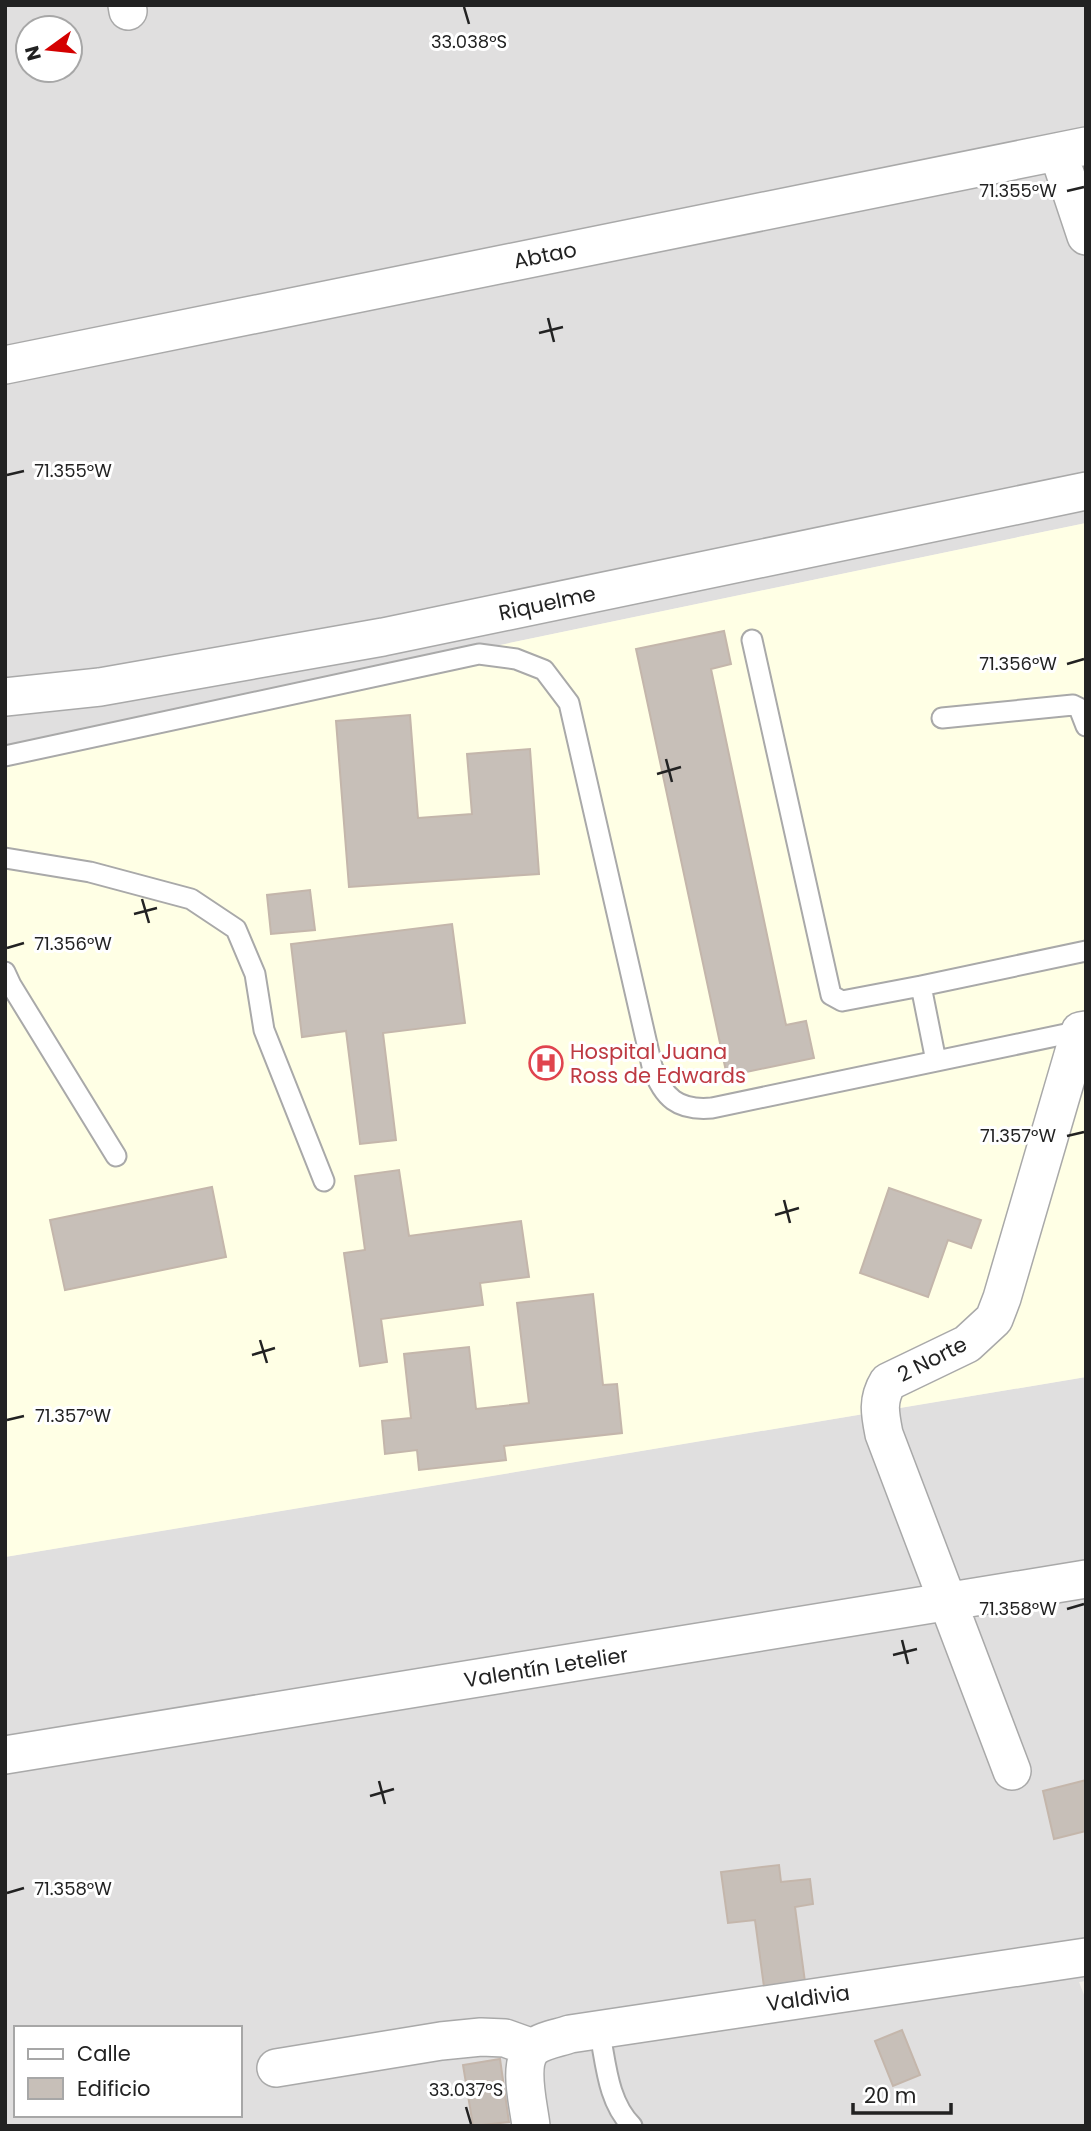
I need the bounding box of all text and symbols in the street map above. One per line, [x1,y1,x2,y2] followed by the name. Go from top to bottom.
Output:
[14,14,84,84] north arrow
[431,29,507,54] text: 33.038°S
[18,43,48,64] text: N
[979,178,1057,203] text: 71.355°W
[511,235,579,275] street label: Abtao
[34,458,112,483] text: 71.355°W
[496,579,598,627] street label: Riquelme
[979,651,1057,676] text: 71.356°W
[34,931,112,956] text: 71.356°W
[570,1037,746,1090] place label: Hospital Juana Ross de Edwards
[527,1044,565,1082] hospital icon: Hospital Juana Ross de Edwards
[980,1123,1056,1148] text: 71.357°W
[892,1329,972,1389] street label: 2 Norte
[35,1403,111,1428] text: 71.357°W
[979,1596,1057,1621] text: 71.358°W
[462,1640,630,1694] street label: Valentín Letelier
[34,1876,112,1901] text: 71.358°W
[764,1978,852,2018] street label: Valdivia
[14,2026,242,2117] legend
[77,2039,131,2068] text: Calle
[853,2072,951,2116] scale bar
[77,2074,151,2103] text: Edificio
[429,2077,503,2102] text: 33.037°S
[864,2081,917,2110] text: 20 m

